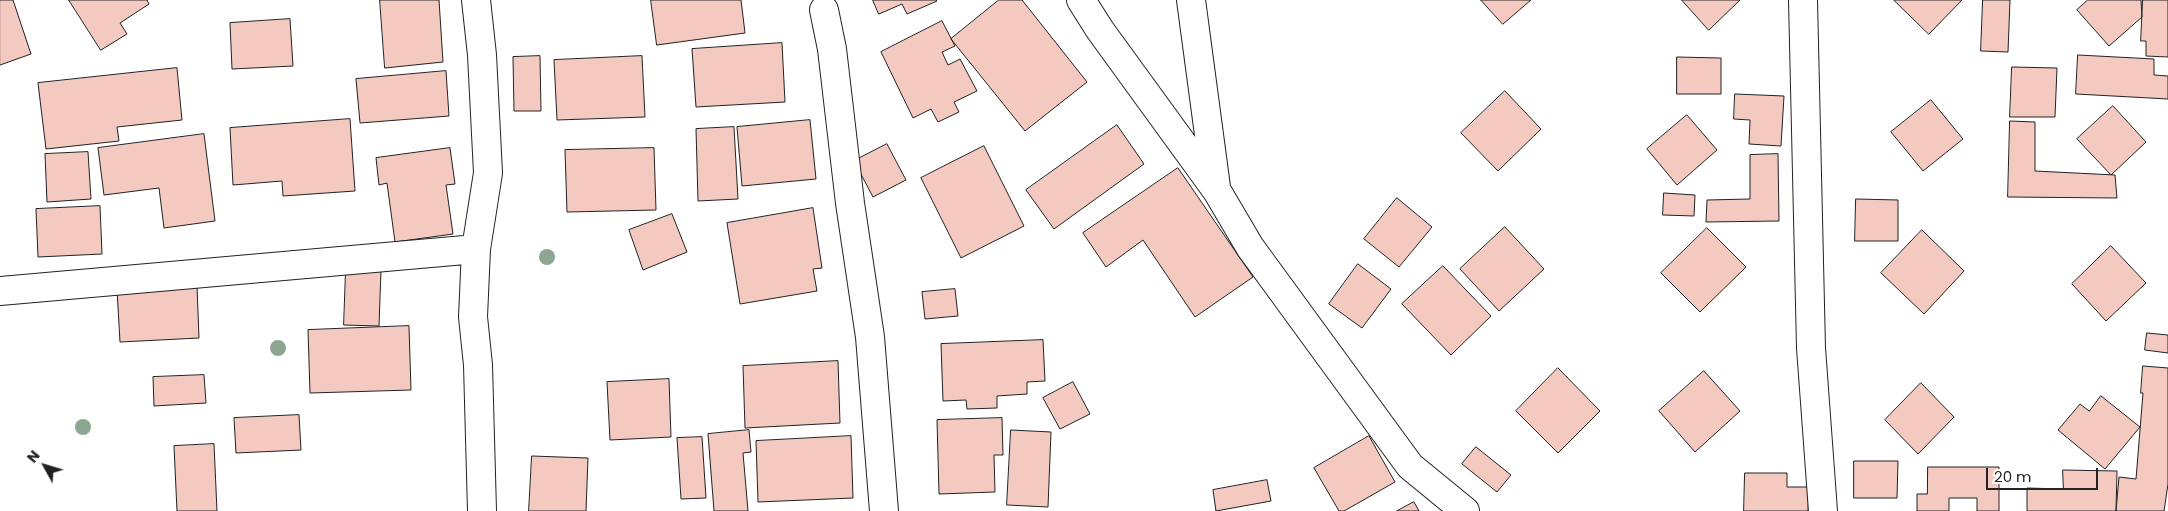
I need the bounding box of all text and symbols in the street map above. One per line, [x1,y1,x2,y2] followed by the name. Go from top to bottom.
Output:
[20,441,70,491] north arrow
[22,446,44,467] text: N
[1988,458,2100,490] scale bar
[1994,466,2032,487] text: 20 m

